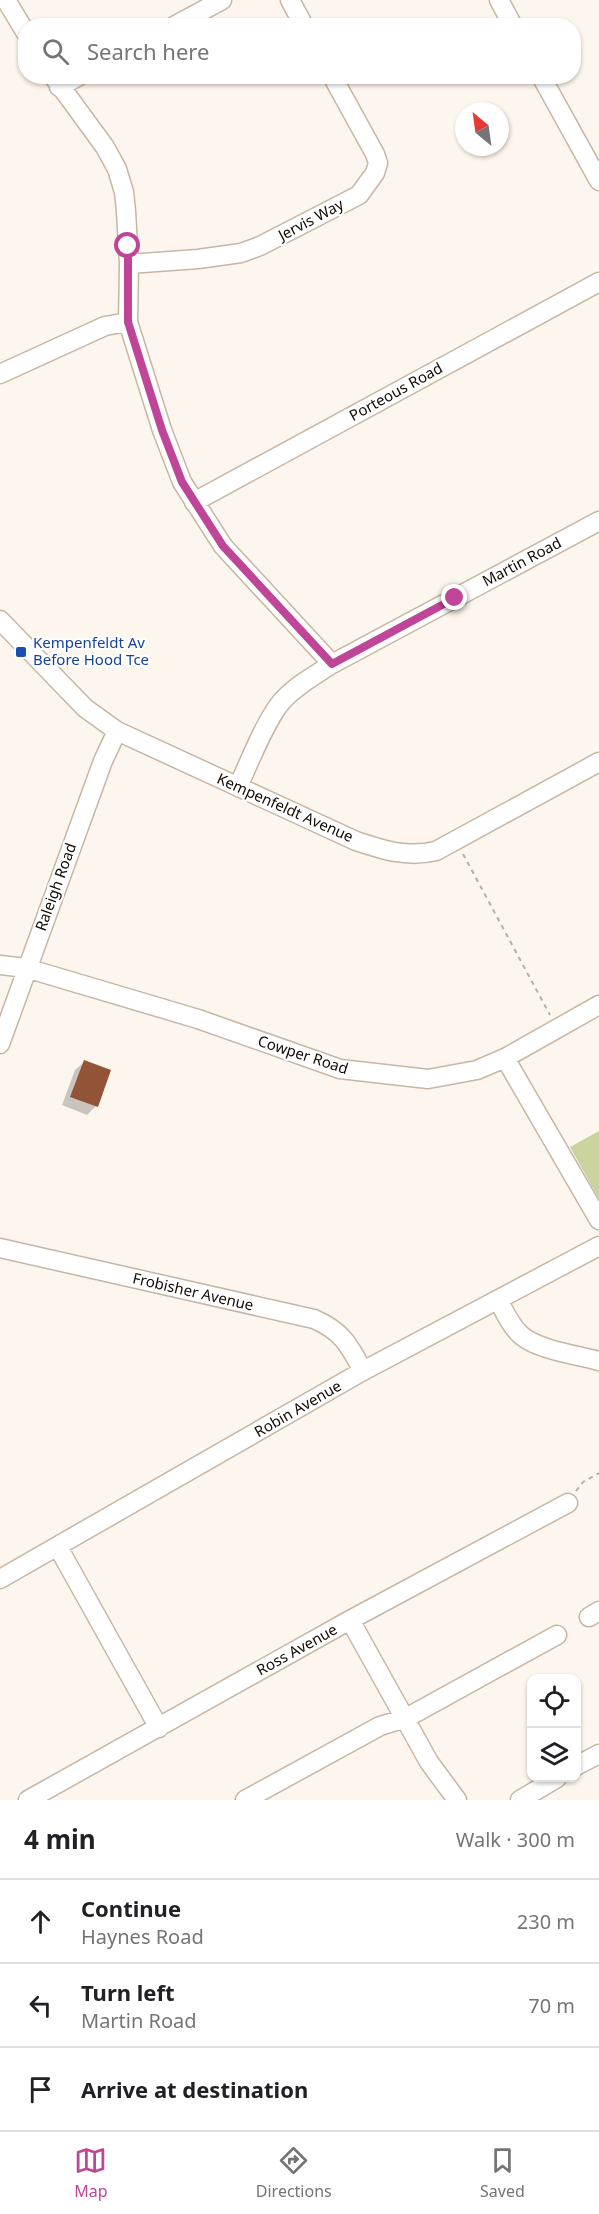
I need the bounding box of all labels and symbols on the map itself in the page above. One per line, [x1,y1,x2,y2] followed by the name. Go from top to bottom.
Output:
[455,102,509,156] north arrow
[273,193,347,246] street label: Jervis Way
[114,232,140,258] route start
[345,357,446,425] street label: Porteous Road
[479,532,565,590] street label: Martin Road
[441,584,467,610] route end
[33,632,149,669] place label: Kempenfeldt Av Before Hood Tce
[14,645,28,659] marker: Kempenfeldt Av Before Hood Tce
[214,768,357,846] street label: Kempenfeldt Avenue
[30,840,80,933] street label: Raleigh Road
[256,1030,351,1078] street label: Cowper Road
[131,1267,256,1315] street label: Frobisher Avenue
[250,1375,345,1441] street label: Robin Avenue
[253,1619,340,1680] street label: Ross Avenue

